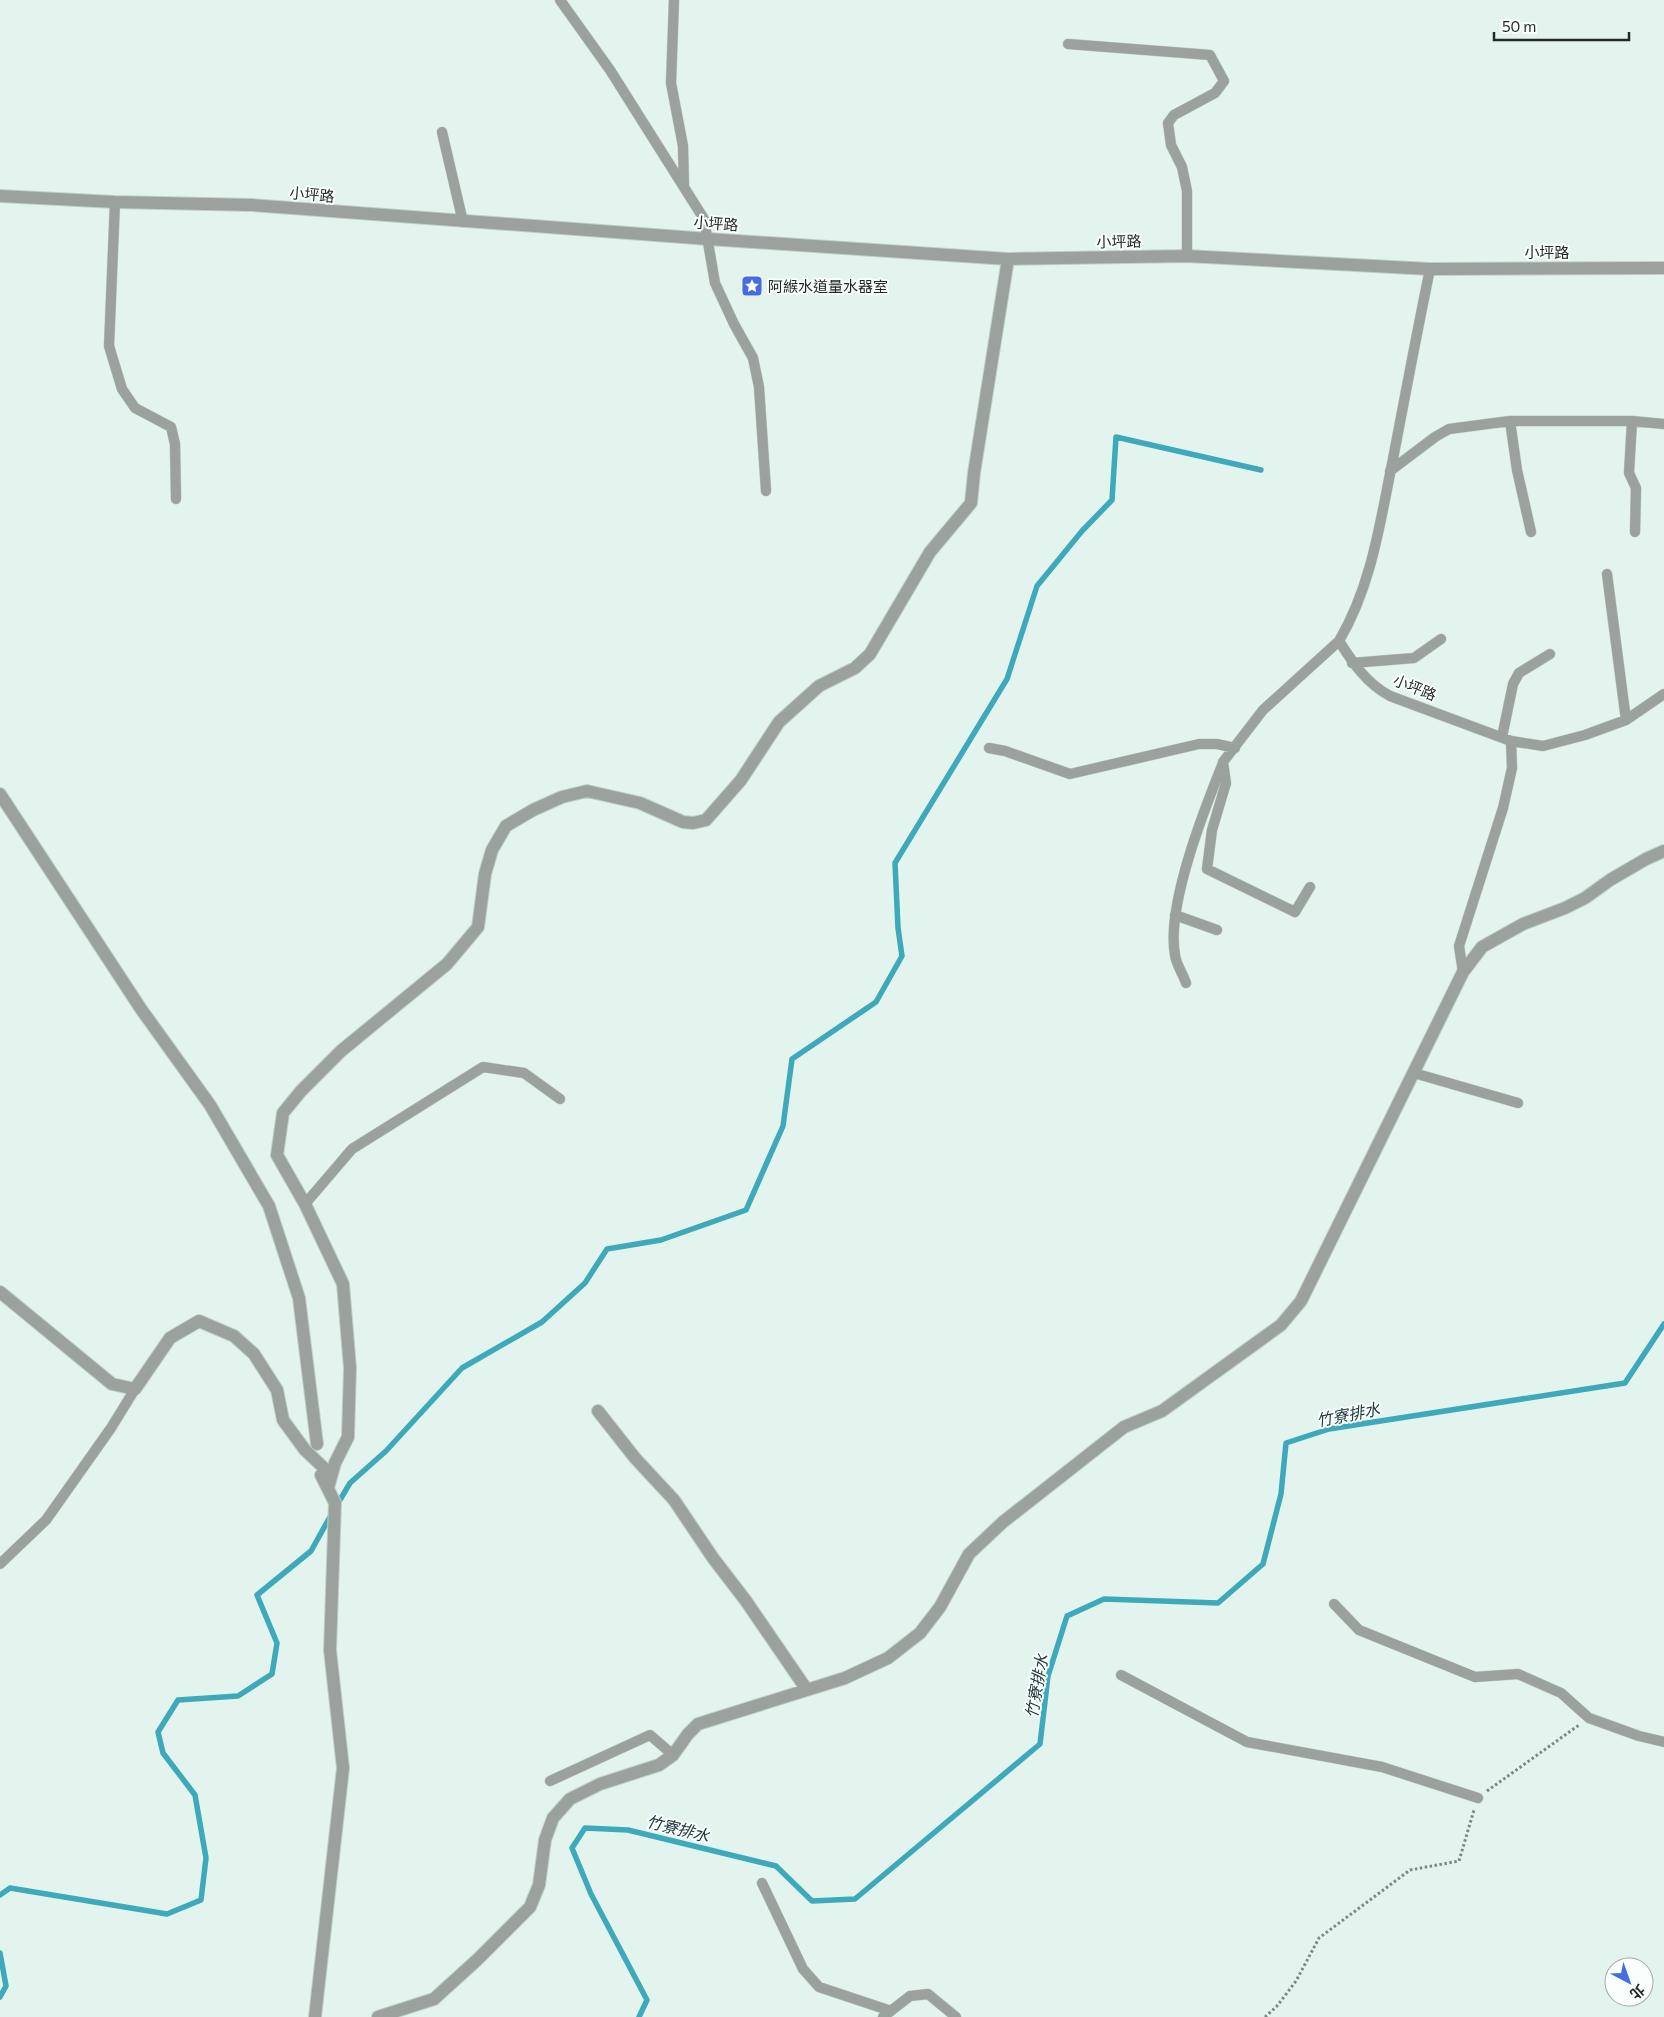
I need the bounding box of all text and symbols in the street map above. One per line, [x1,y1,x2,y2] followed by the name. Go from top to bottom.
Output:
[1494,10,1629,42] scale bar
[1502,17,1536,35] text: 50 m
[289,183,335,205] street label: 小坪路
[693,212,739,234] street label: 小坪路
[1096,232,1142,250] street label: 小坪路
[1524,243,1570,261] street label: 小坪路
[740,274,764,298] place icon: 阿緱水道量水器室
[768,277,888,295] place label: 阿緱水道量水器室
[1391,670,1439,704] street label: 小坪路
[1315,1398,1382,1429] water label: 竹寮排水
[1021,1652,1051,1719] water label: 竹寮排水
[645,1811,712,1845] water label: 竹寮排水
[1604,1957,1654,2007] north arrow
[1627,1981,1649,2003] text: 北

